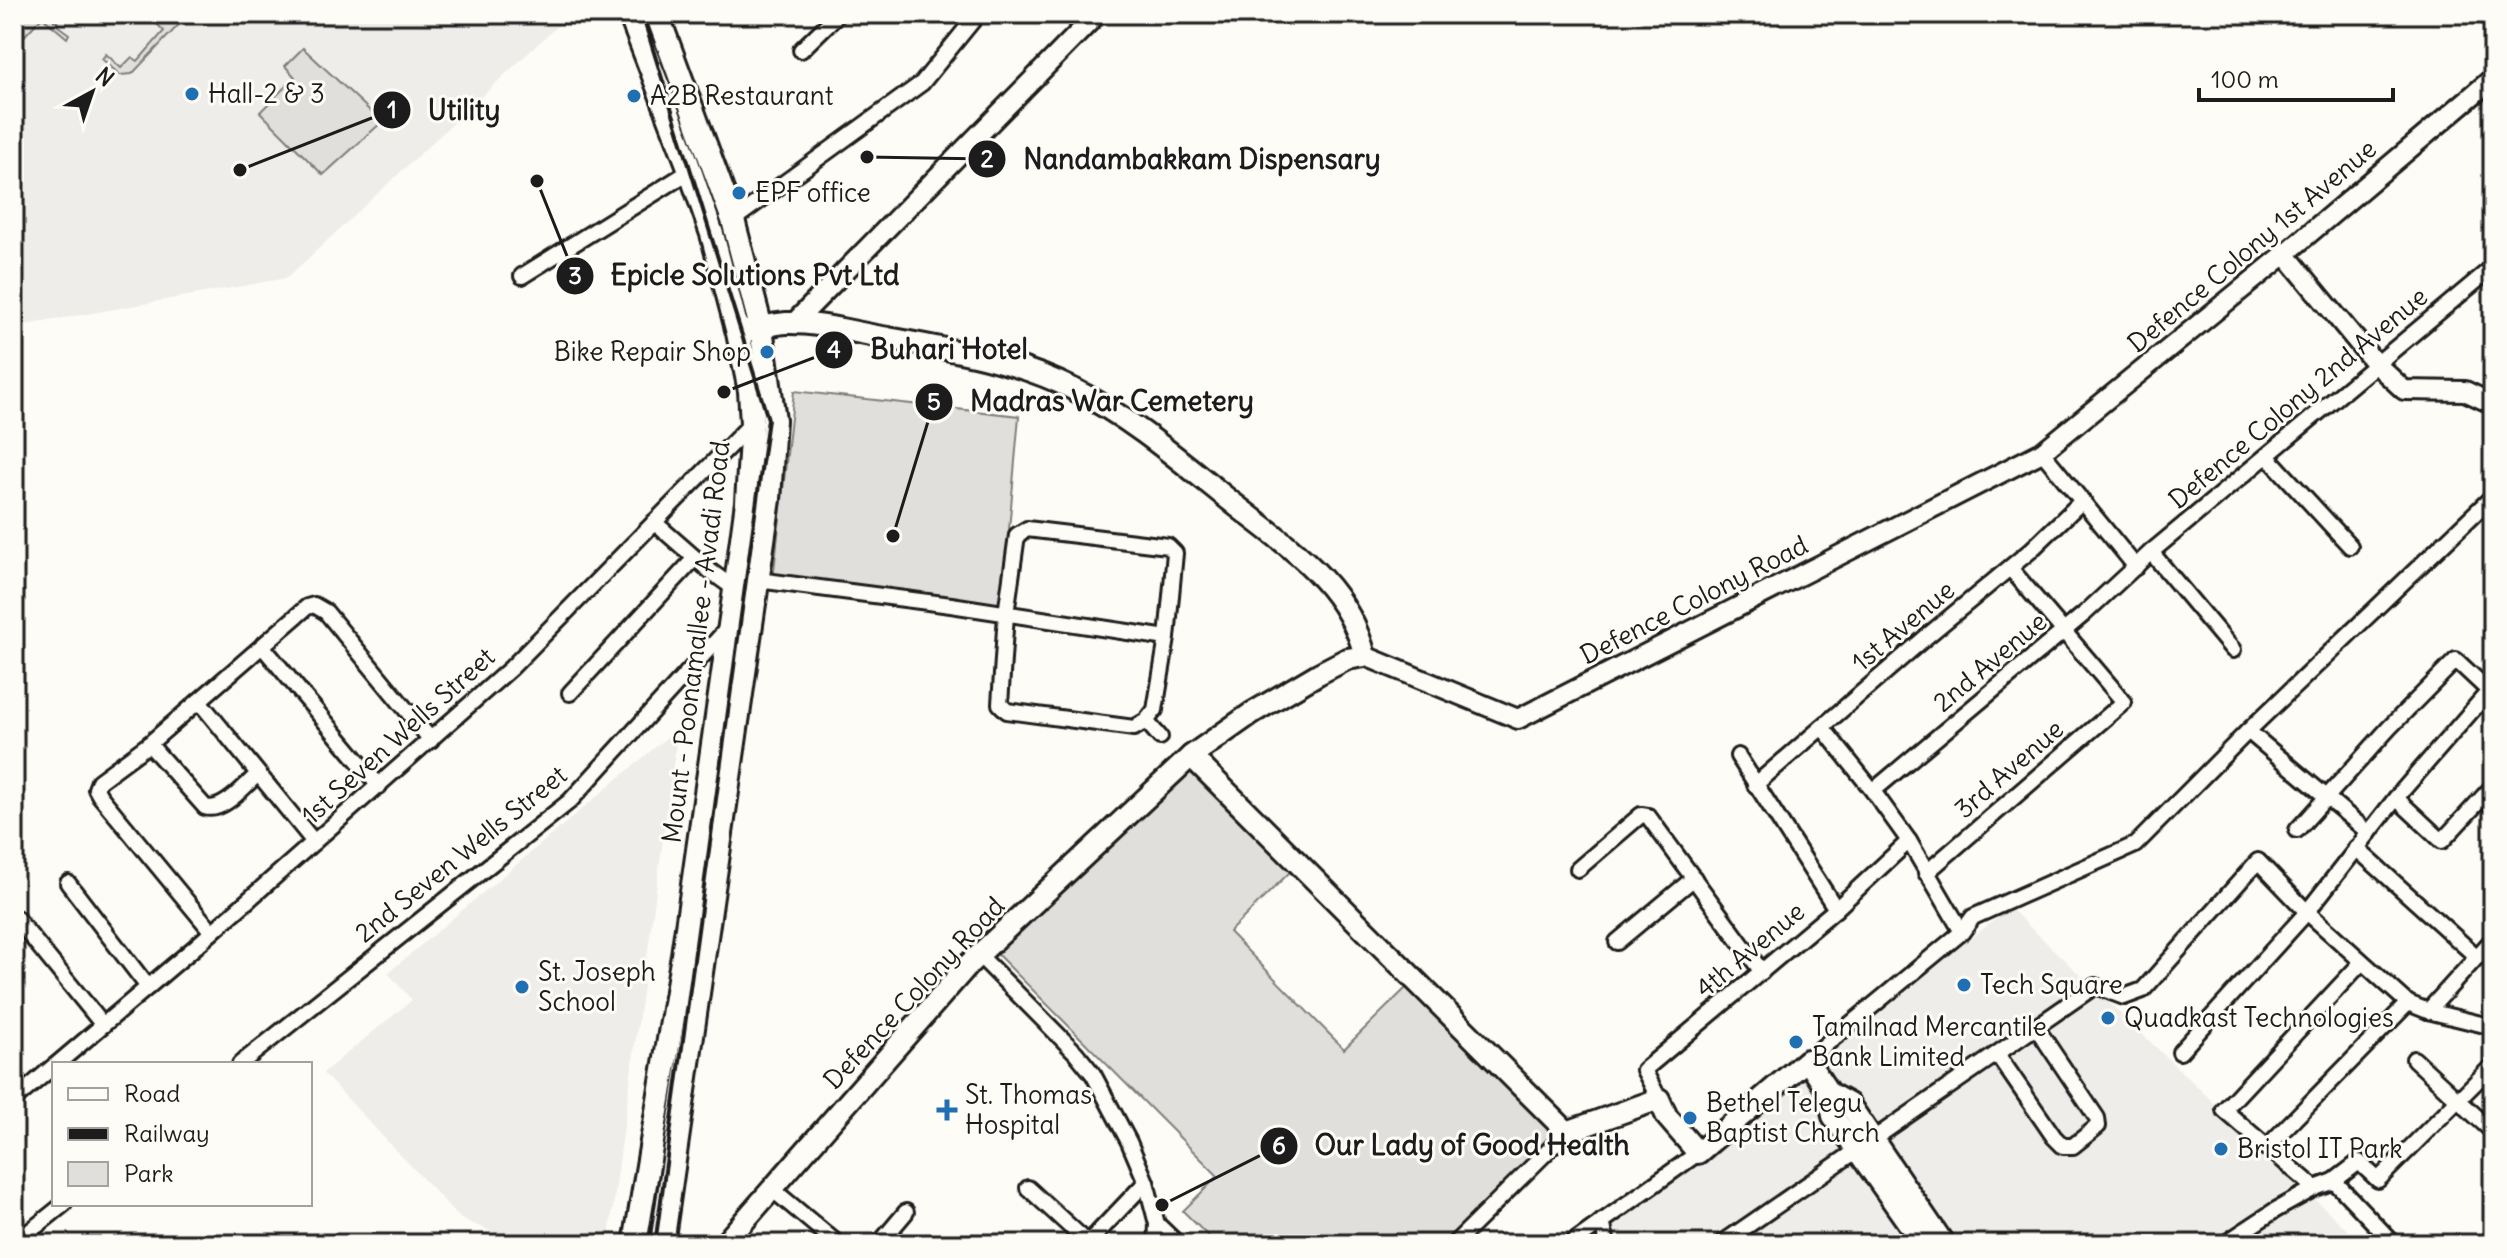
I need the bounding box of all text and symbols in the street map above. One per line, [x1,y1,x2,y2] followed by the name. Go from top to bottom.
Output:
[52,52,132,132] north arrow
[2199,52,2393,102] scale bar
[90,61,120,92] text: N
[2211,64,2279,94] text: 100 m
[208,77,325,110] place label: Hall-2 & 3
[650,79,834,112] place label: A2B Restaurant
[372,84,517,136] callout: Utility
[183,85,201,103] marker: Hall-2 & 3
[625,87,643,105] marker: A2B Restaurant
[428,92,500,128] text: Utility
[387,94,397,124] text: 1
[2121,132,2383,359] street label: Defence Colony 1st Avenue
[967,133,1397,185] callout: Nandambakkam Dispensary
[1023,141,1381,177] text: Nandambakkam Dispensary
[980,143,994,173] text: 2
[755,176,871,209] place label: EPF office
[730,184,748,202] marker: EPF office
[555,250,915,302] callout: Epicle Solutions Pvt Ltd
[611,257,900,293] text: Epicle Solutions Pvt Ltd
[568,260,582,290] text: 3
[2161,280,2434,516] street label: Defence Colony 2nd Avenue
[814,324,1044,376] callout: Buhari Hotel
[870,331,1028,367] text: Buhari Hotel
[827,334,841,364] text: 4
[554,335,751,368] place label: Bike Repair Shop
[758,343,776,361] marker: Bike Repair Shop
[914,376,1270,428] callout: Madras War Cemetery
[970,383,1254,419] text: Madras War Cemetery
[927,386,941,416] text: 5
[654,439,737,845] street label: Mount - Poonamallee - Avadi Road
[1574,528,1813,671] street label: Defence Colony Road
[1844,573,1961,678] street label: 1st Avenue
[1926,605,2053,719] street label: 2nd Avenue
[294,640,501,831] street label: 1st Seven Wells Street
[1947,712,2070,825] street label: 3rd Avenue
[348,758,573,949] street label: 2nd Seven Wells Street
[816,890,1011,1096] street label: Defence Colony Road
[1688,895,1811,1005] street label: 4th Avenue
[538,955,656,1018] place label: St. Joseph School
[1980,968,2123,1001] place label: Tech Square
[1955,976,1973,994] marker: Tech Square
[513,978,531,996] marker: St. Joseph School
[2124,1001,2394,1034] place label: Quadkast Technologies
[2099,1009,2117,1027] marker: Quadkast Technologies
[1812,1010,2047,1073] place label: Tamilnad Mercantile Bank Limited
[1787,1033,1805,1051] marker: Tamilnad Mercantile Bank Limited
[52,1062,312,1206] legend
[124,1078,180,1108] text: Road
[965,1078,1092,1141] place label: St. Thomas Hospital
[1706,1086,1880,1149] place label: Bethel Telegu Baptist Church
[936,1099,958,1121] marker: St. Thomas Hospital
[1681,1109,1699,1127] marker: Bethel Telegu Baptist Church
[124,1118,210,1148] text: Railway
[1259,1120,1646,1172] callout: Our Lady of Good Health
[1314,1127,1630,1163] text: Our Lady of Good Health
[1272,1130,1286,1160] text: 6
[2237,1132,2403,1165] place label: Bristol IT Park
[2212,1140,2230,1158] marker: Bristol IT Park
[124,1158,174,1188] text: Park

